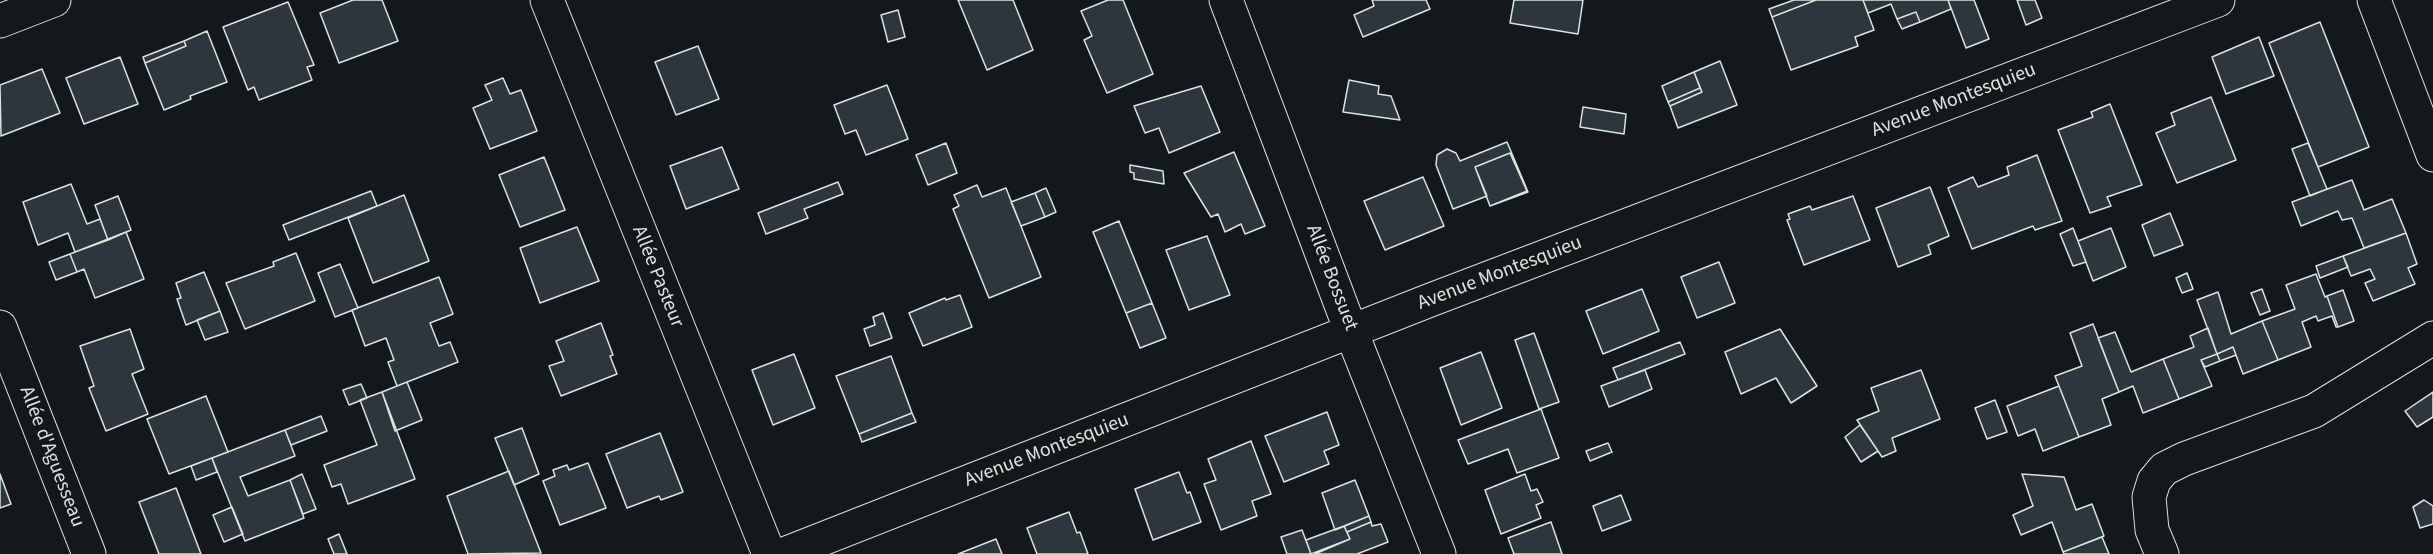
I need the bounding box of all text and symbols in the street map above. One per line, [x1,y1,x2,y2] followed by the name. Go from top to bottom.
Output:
[1868,59,2040,143] street label: Avenue Montesquieu
[1300,222,1362,334] street label: Allée Bossuet
[626,223,688,331] street label: Allée Pasteur
[1414,232,1586,316] street label: Avenue Montesquieu
[13,383,89,531] street label: Allée d'Aguesseau
[961,409,1133,493] street label: Avenue Montesquieu

